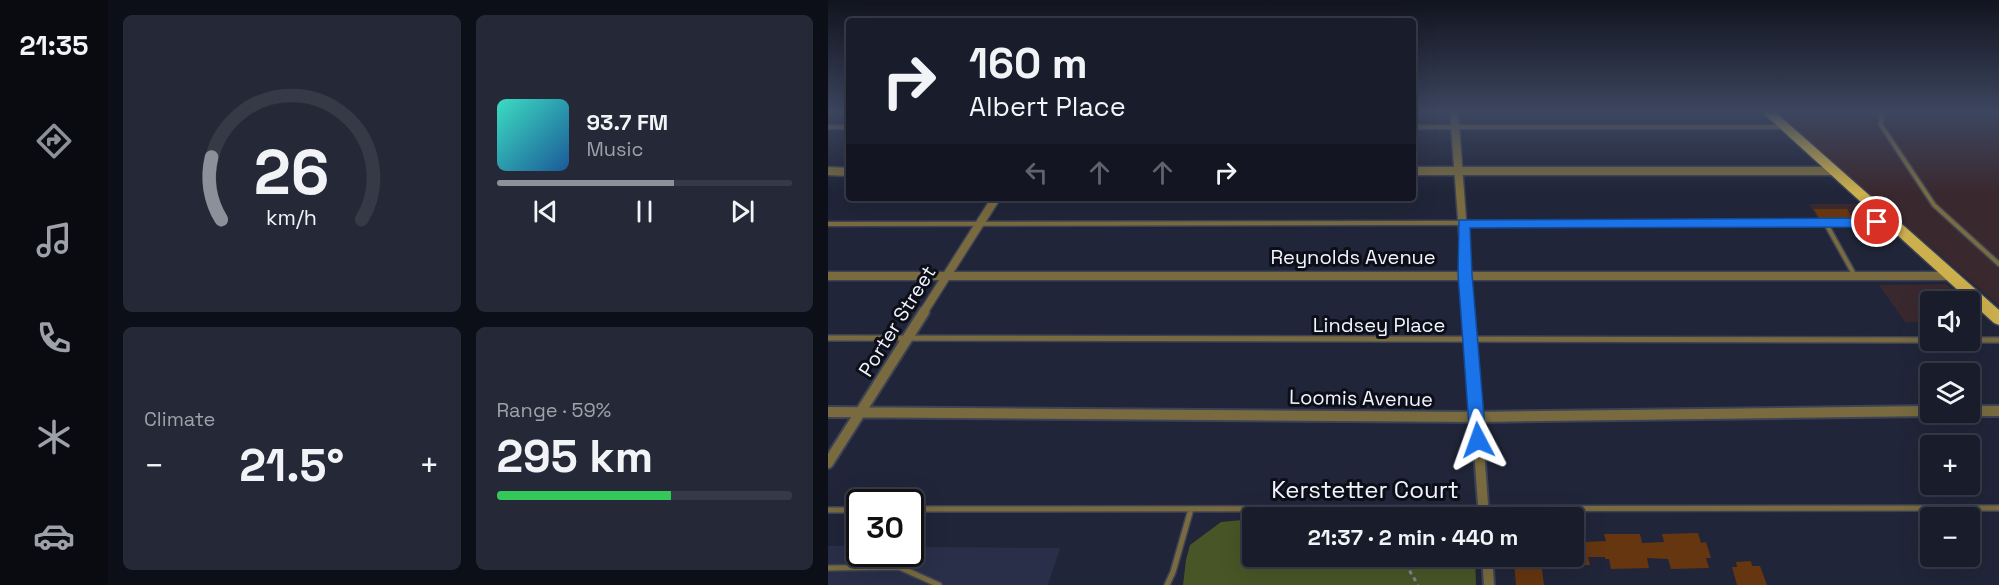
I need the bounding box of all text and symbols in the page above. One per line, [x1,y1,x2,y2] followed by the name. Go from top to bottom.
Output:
[20,28,88,63] text: 21:35
[969,37,1088,90] text: 160 m
[870,42,948,120] icon: right
[969,89,1126,124] text: Albert Place
[587,108,668,136] text: 93.7 FM
[33,120,75,162] icon: directions
[254,134,330,213] text: 26
[587,136,643,162] text: Music
[1020,156,1053,189] icon: left
[1083,156,1116,189] icon: ahead
[1146,156,1179,189] icon: ahead
[1209,156,1242,189] icon: right
[529,195,562,228] icon: previous
[628,195,661,228] icon: pause
[726,195,759,228] icon: next
[1851,196,1902,247] pin
[266,205,317,232] text: km/h
[1860,205,1893,238] icon: arrive
[33,219,75,261] icon: music
[1270,244,1436,270] street label: Reynolds Avenue
[853,261,941,381] street label: Porter Street
[1920,291,1980,567] map controls
[1920,291,1980,351] button: sound
[1313,312,1445,338] street label: Lindsey Place
[33,317,75,359] icon: phone
[1920,363,1980,423] button: layers
[1289,384,1433,412] street label: Loomis Avenue
[497,397,611,423] text: Range · 59%
[144,406,215,432] text: Climate
[1446,408,1510,472] position arrow
[33,416,75,458] icon: climate
[497,428,653,485] text: 295 km
[1920,435,1980,495] button: +
[239,437,344,494] text: 21.5°
[144,445,164,487] text: −
[419,445,440,487] text: +
[1271,474,1459,505] street label: Kerstetter Court
[846,489,924,567] speed limit sign: 30
[1920,507,1980,567] button: −
[33,515,75,557] icon: car
[1308,523,1518,551] text: 21:37 · 2 min · 440 m

